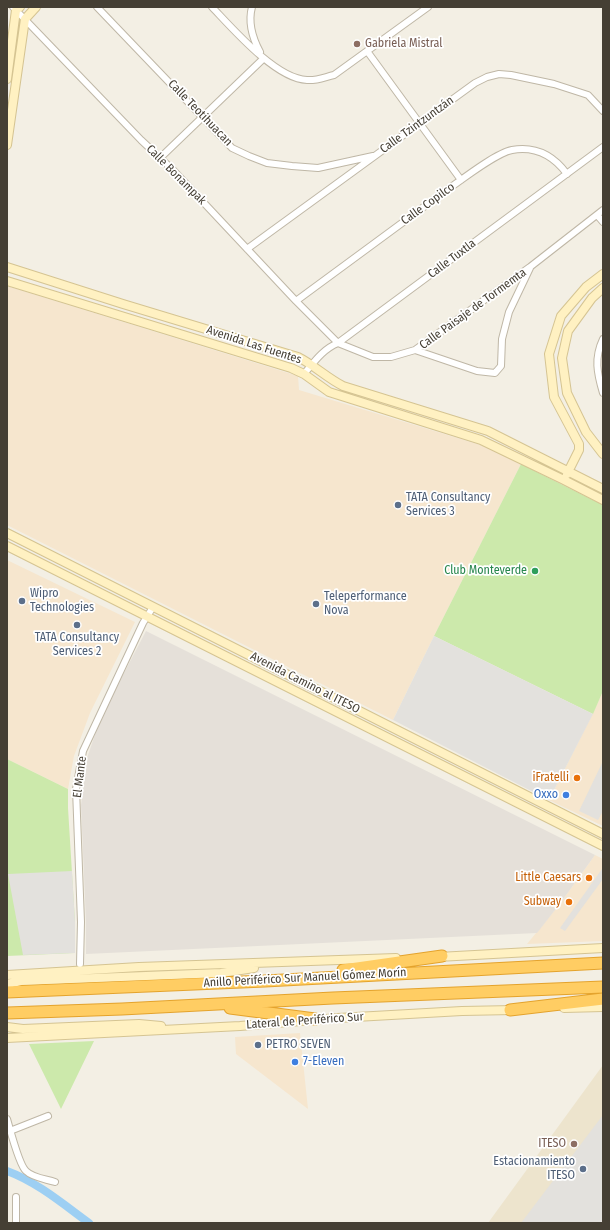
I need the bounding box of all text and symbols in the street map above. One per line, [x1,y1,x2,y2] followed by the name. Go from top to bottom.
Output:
[365,37,442,51] place label: Gabriela Mistral
[352,39,362,49] marker: Gabriela Mistral
[165,77,235,149] street label: Calle Teotihuacan
[377,93,457,157] street label: Calle Tzintzuntzán
[143,142,209,208] street label: Calle Bonampak
[398,180,458,228] street label: Calle Copilco
[425,236,479,282] street label: Calle Tuxtla
[417,265,529,353] street label: Calle Paisaje de Tormemta
[205,323,303,367] street label: Avenida Las Fuentes
[406,491,490,519] place label: TATA Consultancy Services 3
[393,500,403,510] marker: TATA Consultancy Services 3
[444,564,527,578] place label: Club Monteverde
[530,566,540,576] marker: Club Monteverde
[30,587,94,615] place label: Wipro Technologies
[324,590,407,618] place label: Teleperformance Nova
[17,596,27,606] marker: Wipro Technologies
[311,599,321,609] marker: Teleperformance Nova
[72,620,82,630] marker: TATA Consultancy Services 2
[35,631,119,659] place label: TATA Consultancy Services 2
[248,649,362,717] street label: Avenida Camino al ITESO
[70,755,90,799] street label: El Mante
[532,771,569,785] place label: iFratelli
[572,773,582,783] marker: iFratelli
[534,788,558,802] place label: Oxxo
[561,790,571,800] marker: Oxxo
[515,871,581,885] place label: Little Caesars
[584,873,594,883] marker: Little Caesars
[524,895,561,909] place label: Subway
[564,897,574,907] marker: Subway
[203,965,407,991] street label: Anillo Periférico Sur Manuel Gómez Morín
[246,1010,364,1032] street label: Lateral de Periférico Sur
[266,1038,331,1052] place label: PETRO SEVEN
[253,1040,263,1050] marker: PETRO SEVEN
[303,1055,344,1069] place label: 7-Eleven
[290,1057,300,1067] marker: 7-Eleven
[538,1137,566,1151] place label: ITESO
[569,1139,579,1149] marker: ITESO
[493,1155,575,1183] place label: Estacionamiento ITESO
[578,1164,588,1174] marker: Estacionamiento ITESO

